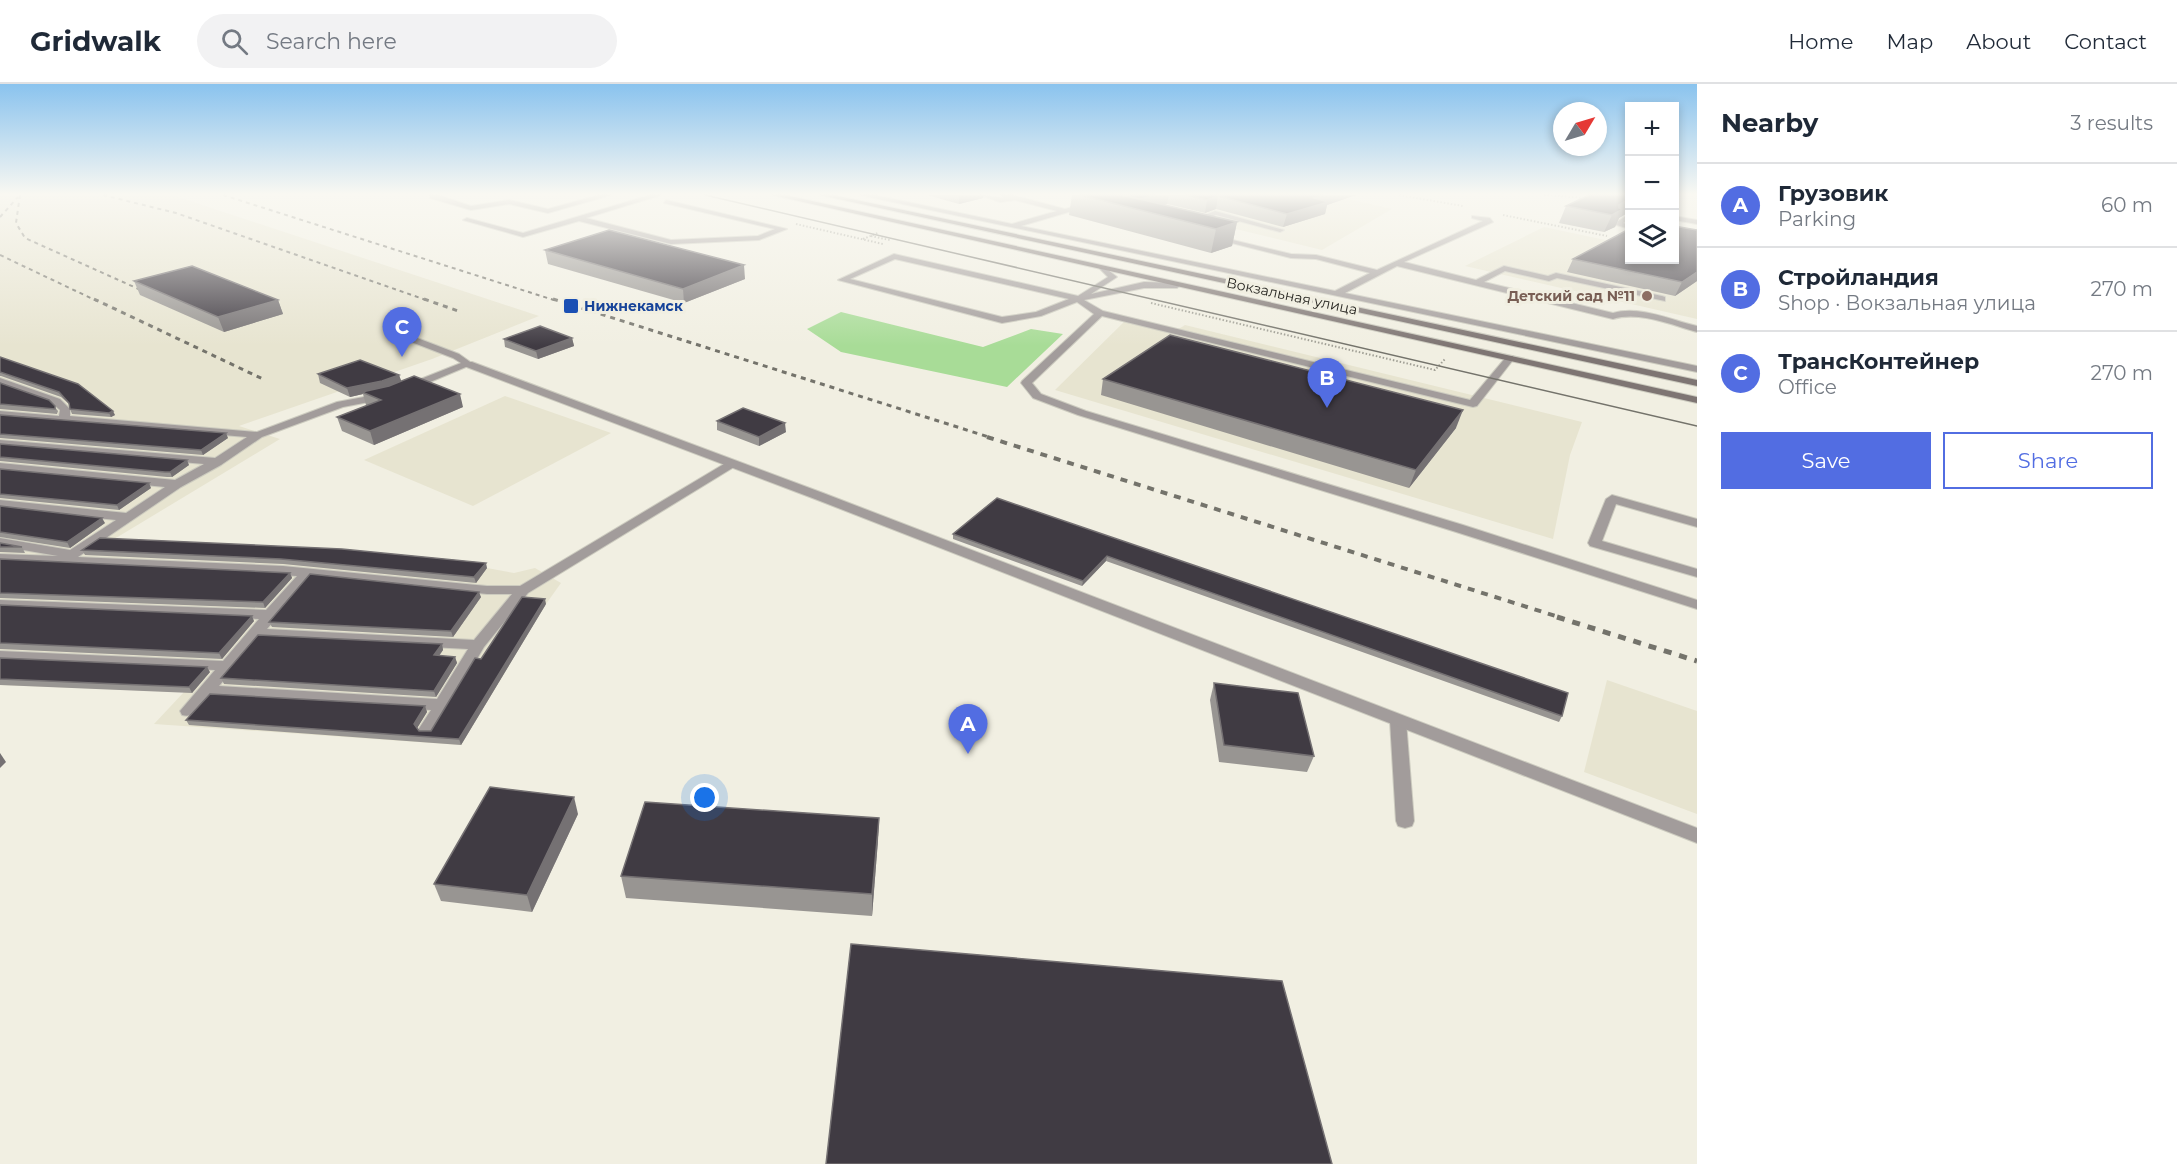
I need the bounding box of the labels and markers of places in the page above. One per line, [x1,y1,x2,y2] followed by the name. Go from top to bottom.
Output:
[1508,287,1635,305] place label: Детский сад №11
[1640,289,1654,303] marker: Детский сад №11
[562,297,580,315] marker: Нижнекамск
[584,297,683,315] place label: Нижнекамск
[382,308,422,357] pin: C
[1308,358,1346,408] pin: B
[948,704,988,754] pin: A

